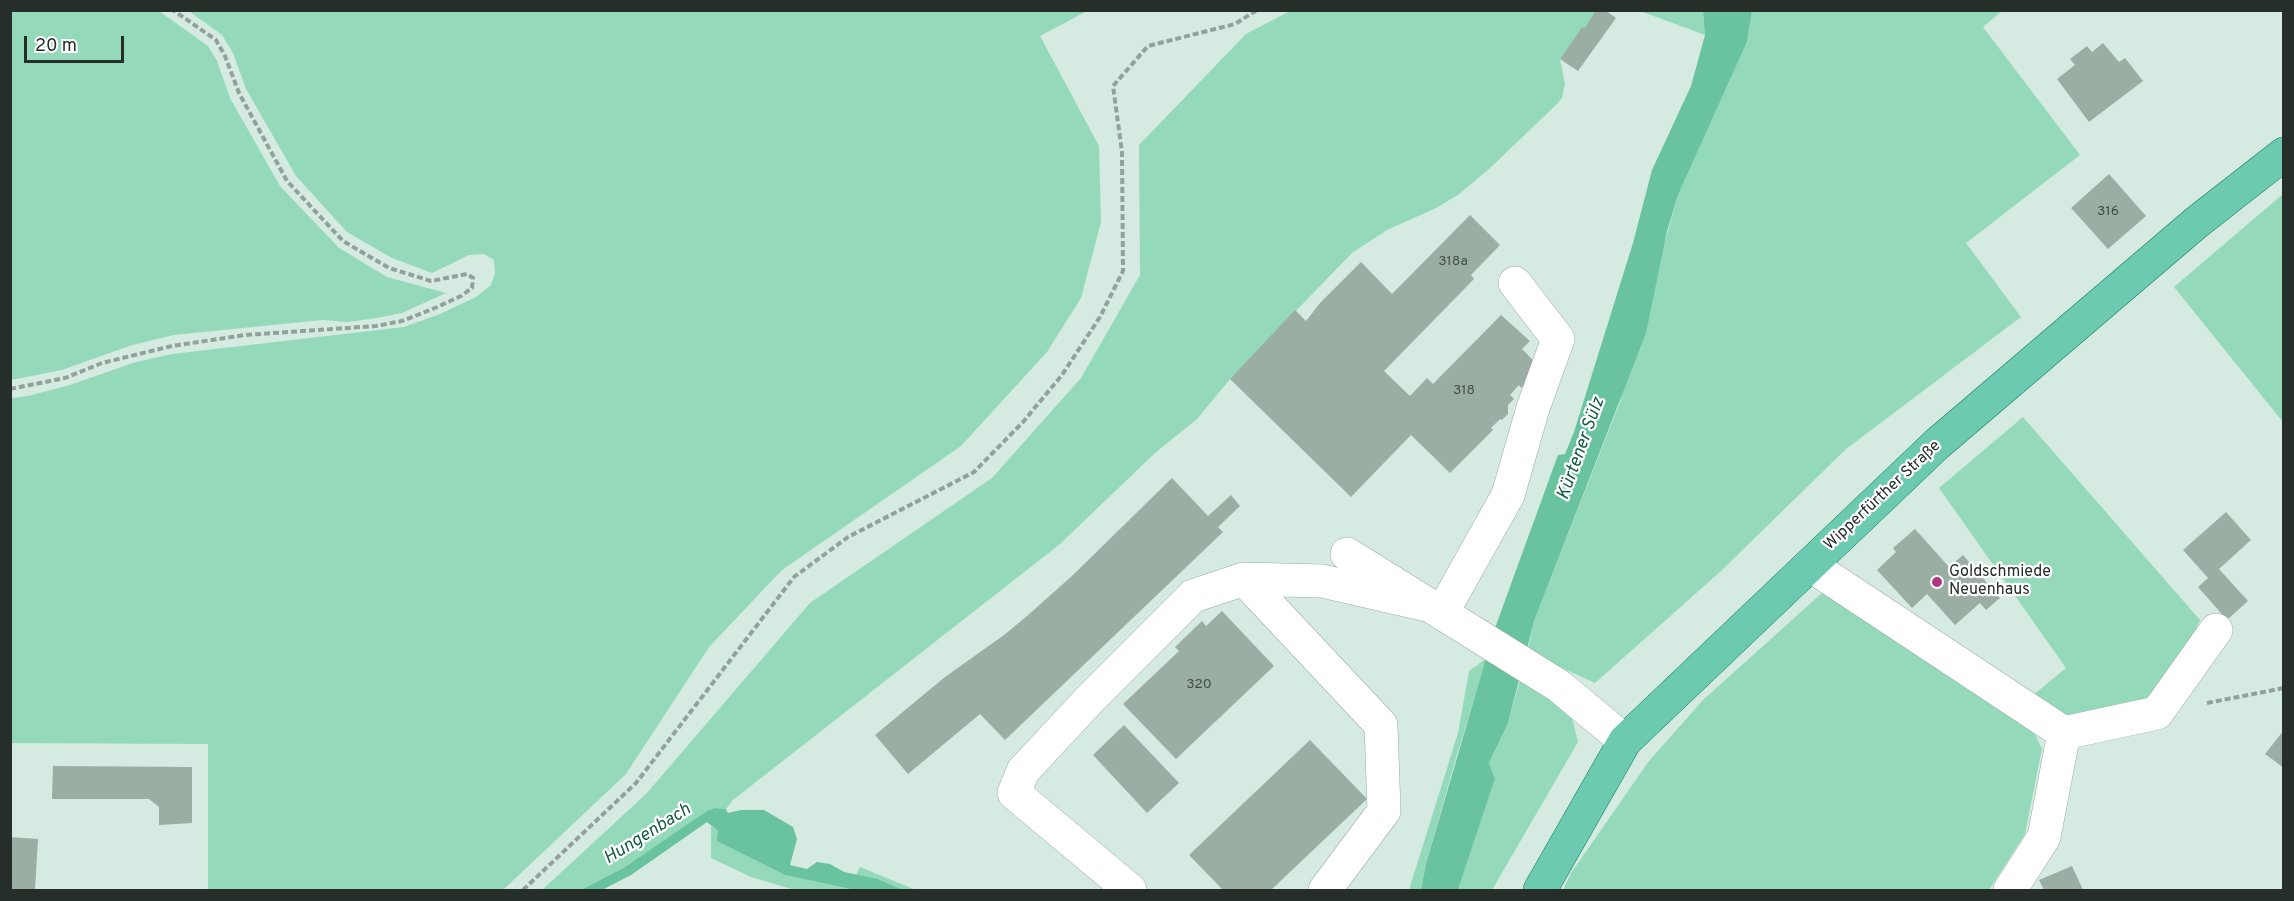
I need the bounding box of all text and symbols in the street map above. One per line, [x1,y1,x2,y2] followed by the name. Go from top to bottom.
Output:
[27,24,128,62] scale bar
[35,35,77,58] text: 20 m
[2097,204,2119,220] house number: 316
[1438,254,1468,270] house number: 318a
[1453,383,1475,399] house number: 318
[1553,395,1611,503] water label: Kürtener Sülz
[1821,437,1945,555] street label: Wipperfürther Straße
[1949,563,2051,601] place label: Goldschmiede Neuenhaus
[1930,575,1944,589] marker: Goldschmiede Neuenhaus
[1186,677,1212,693] house number: 320
[601,800,695,870] water label: Hungenbach

